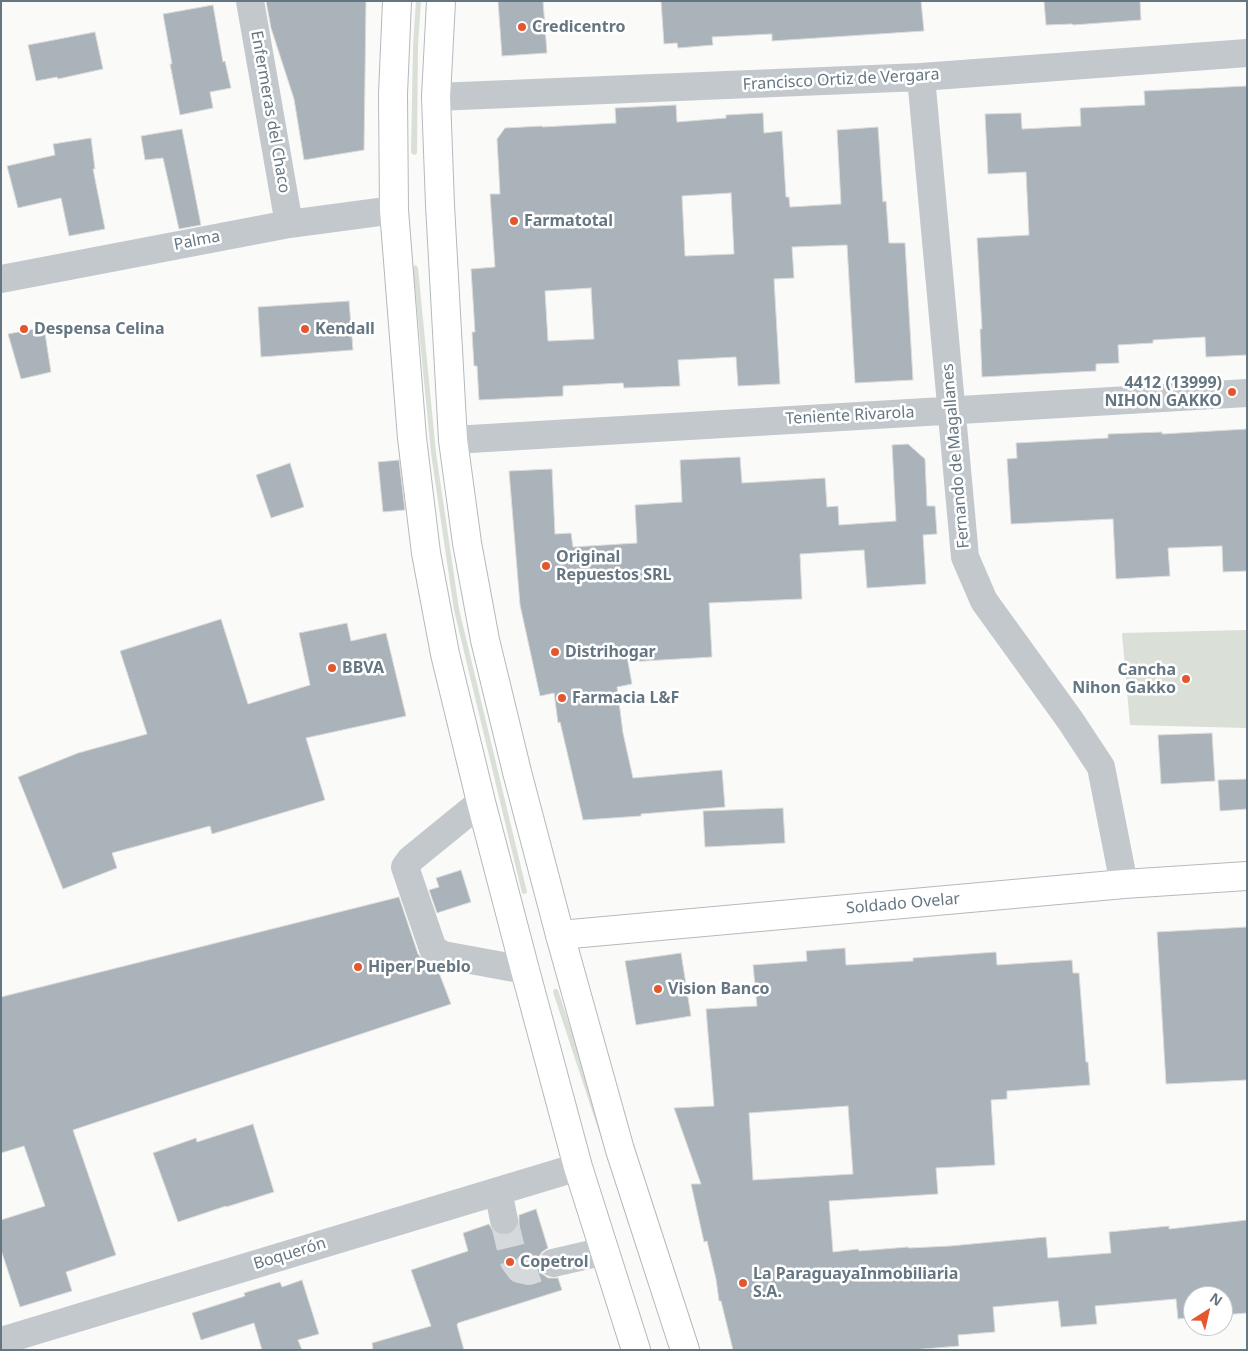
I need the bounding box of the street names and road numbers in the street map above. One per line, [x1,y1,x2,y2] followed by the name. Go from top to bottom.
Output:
[246,29,294,195] street label: Enfermeras del Chaco
[742,65,940,95] street label: Francisco Ortiz de Vergara
[172,227,222,255] street label: Palma
[938,363,974,549] street label: Fernando de Magallanes
[785,403,915,429] street label: Teniente Rivarola
[845,889,961,919] street label: Soldado Ovelar
[251,1234,329,1274] street label: Boquerón

